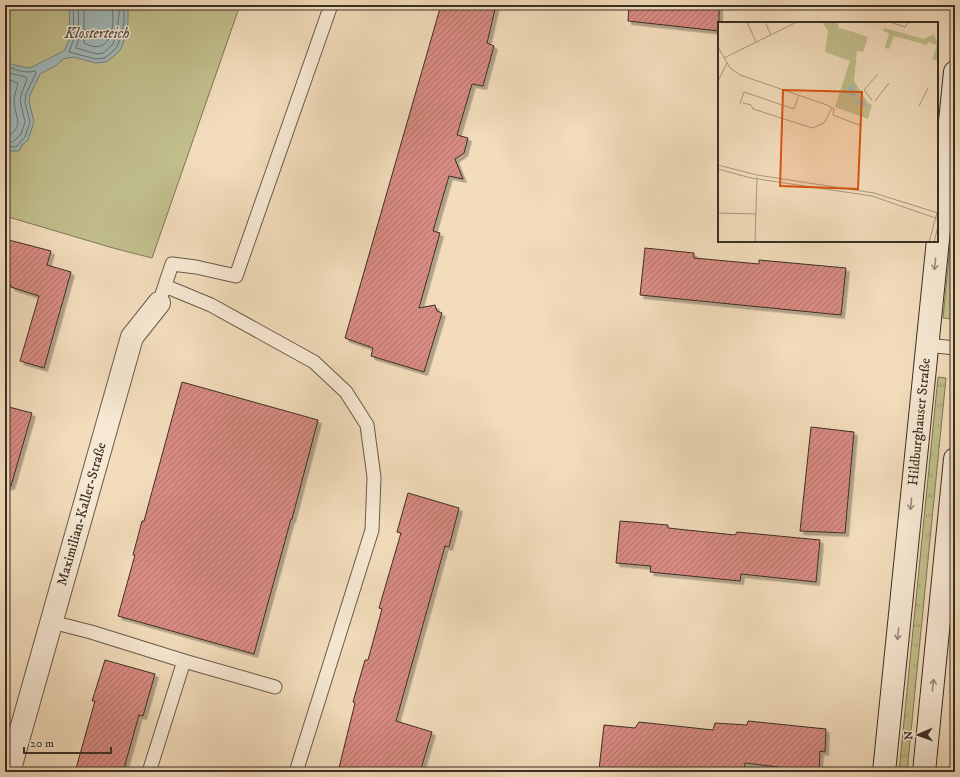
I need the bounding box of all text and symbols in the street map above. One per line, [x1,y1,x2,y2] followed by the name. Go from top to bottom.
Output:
[718,22,938,242] inset map
[63,24,130,43] water label: Klosterteich
[931,257,939,270] one-way arrow
[904,357,935,486] street label: Hildburghauser Straße
[53,440,111,588] street label: Maximilian-Kaller-Straße
[907,497,914,510] one-way arrow
[894,627,902,640] one-way arrow
[929,679,936,692] one-way arrow
[898,715,938,755] north arrow
[24,729,111,755] scale bar
[902,731,916,740] text: N
[30,736,54,751] text: 20 m

